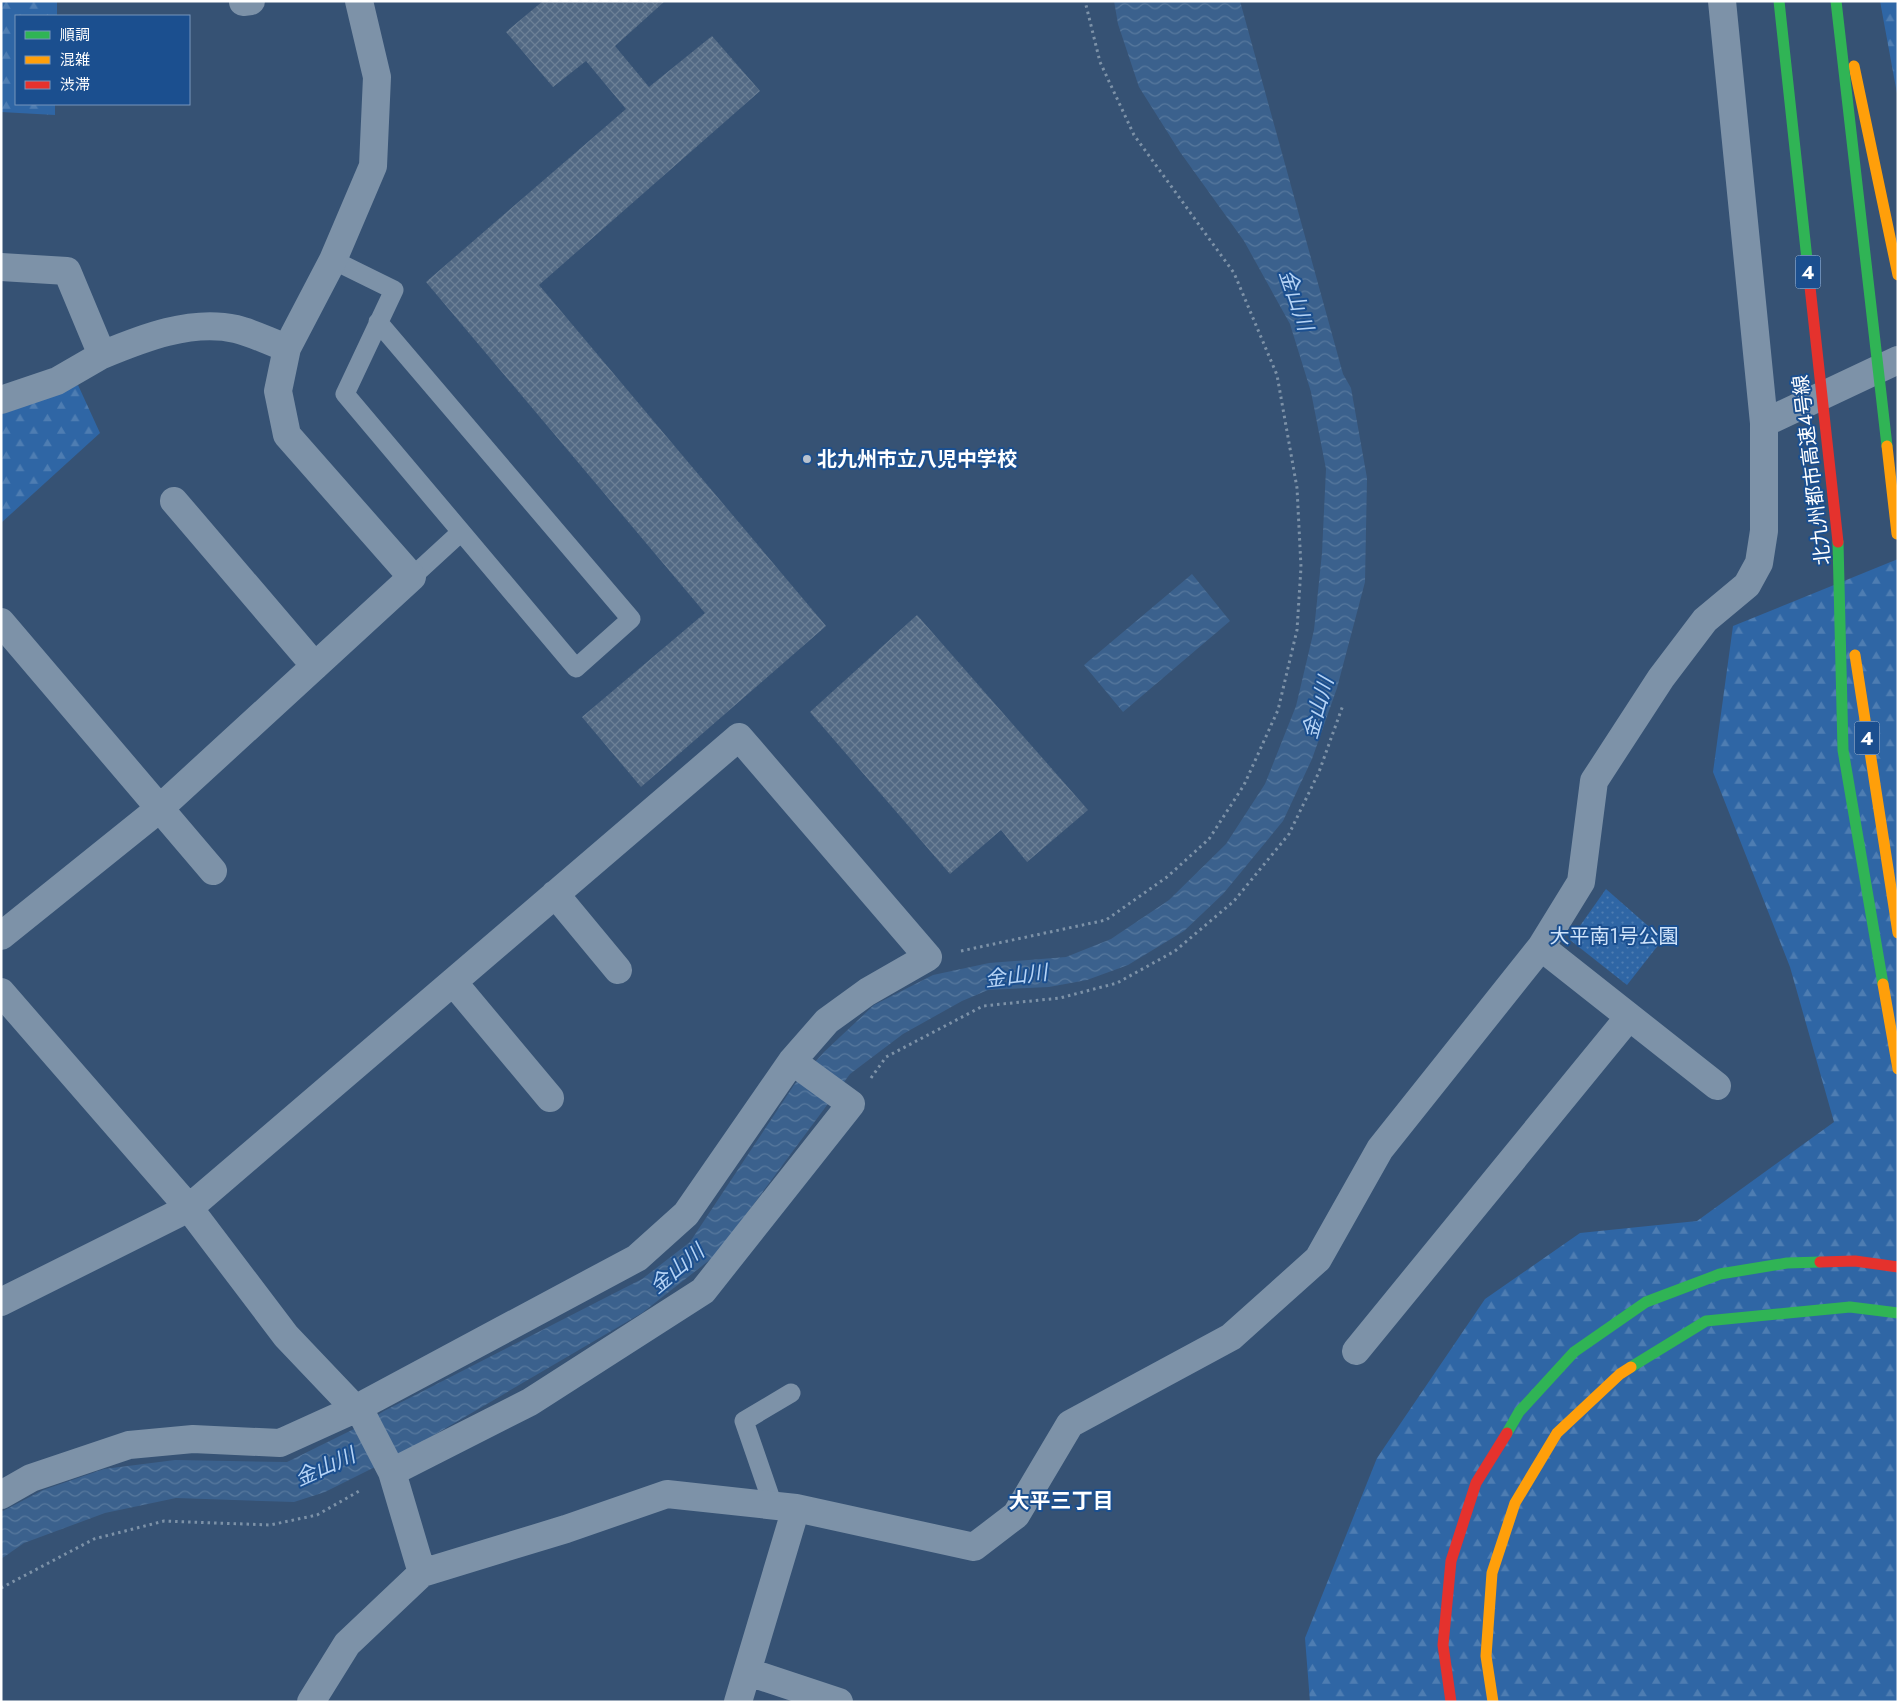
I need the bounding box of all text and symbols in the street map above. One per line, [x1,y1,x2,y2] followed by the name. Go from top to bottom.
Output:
[15,15,190,105] legend
[60,24,90,46] text: 順調
[60,49,90,71] text: 混雑
[60,74,90,96] text: 渋滞
[1796,256,1820,288] road number: 4
[1272,265,1321,337] water label: 金山川
[1786,373,1838,567] street label: 北九州都市高速4号線
[817,445,1017,474] place label: 北九州市立八児中学校
[801,453,813,465] marker: 北九州市立八児中学校
[1295,672,1342,742] water label: 金山川
[1854,721,1880,754] road number: 4
[1550,922,1679,951] park label: 大平南1号公園
[983,957,1051,995] water label: 金山川
[643,1236,712,1301] water label: 金山川
[290,1440,362,1494] water label: 金山川
[1009,1486,1114,1516] district label: 大平三丁目

